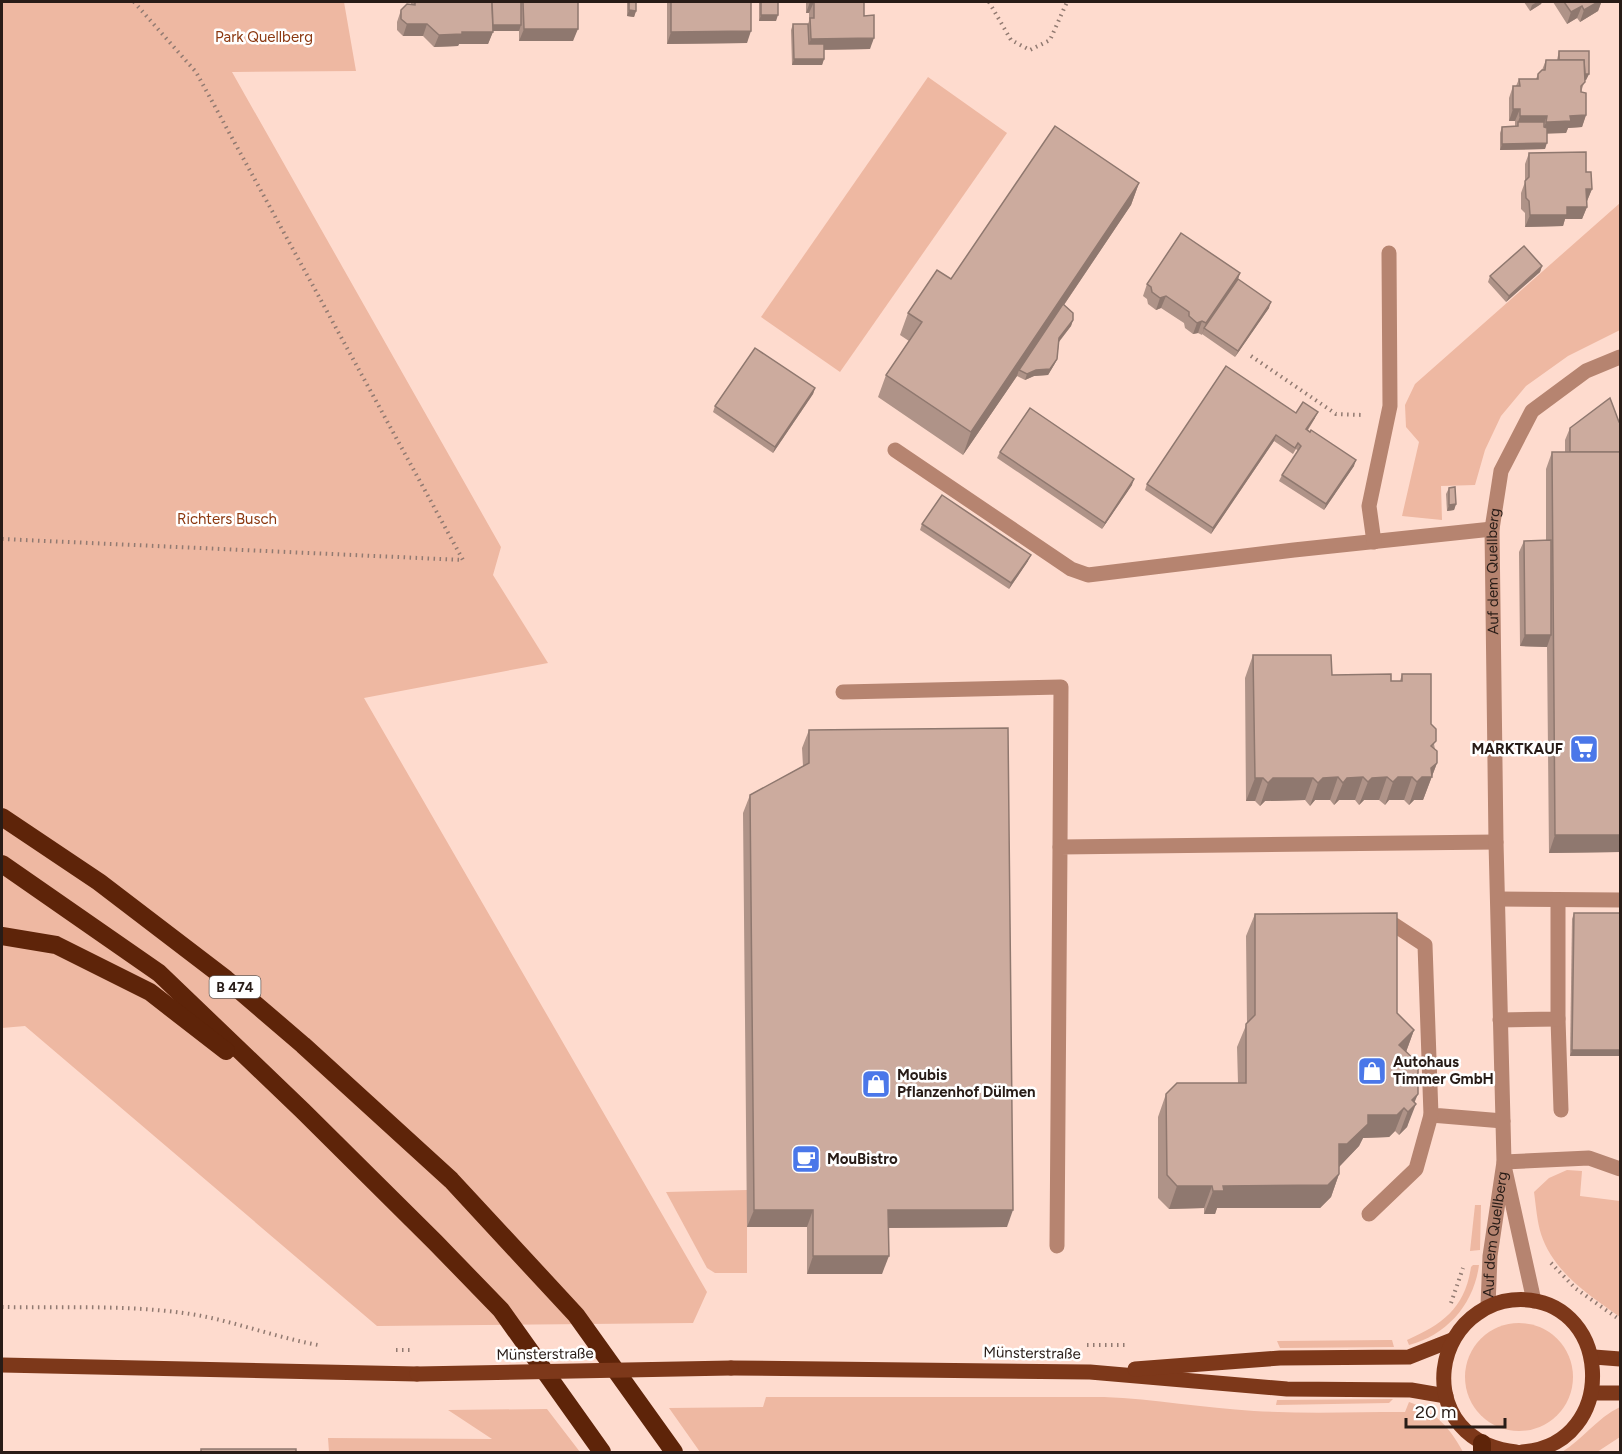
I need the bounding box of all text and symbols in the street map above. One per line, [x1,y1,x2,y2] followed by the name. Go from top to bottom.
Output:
[215,28,313,46] park label: Park Quellberg
[1483,507,1504,635] street label: Auf dem Quellberg
[177,510,277,528] park label: Richters Busch
[1568,733,1600,765] supermarket icon: MARKTKAUF
[1471,740,1563,758] place label: MARKTKAUF
[210,976,260,998] road number: B 474
[1393,1053,1494,1088] place label: Autohaus Timmer GmbH
[1356,1055,1388,1087] shop icon: Autohaus Timmer GmbH
[897,1066,1035,1101] place label: Moubis Pflanzenhof Dülmen
[860,1068,892,1100] shop icon: Moubis Pflanzenhof Dülmen
[790,1143,822,1175] cafe icon: MouBistro
[827,1150,898,1168] place label: MouBistro
[1479,1170,1511,1298] street label: Auf dem Quellberg
[983,1343,1081,1363] street label: Münsterstraße
[496,1344,594,1364] street label: Münsterstraße
[1406,1391,1505,1429] scale bar
[1415,1401,1456,1423] text: 20 m

